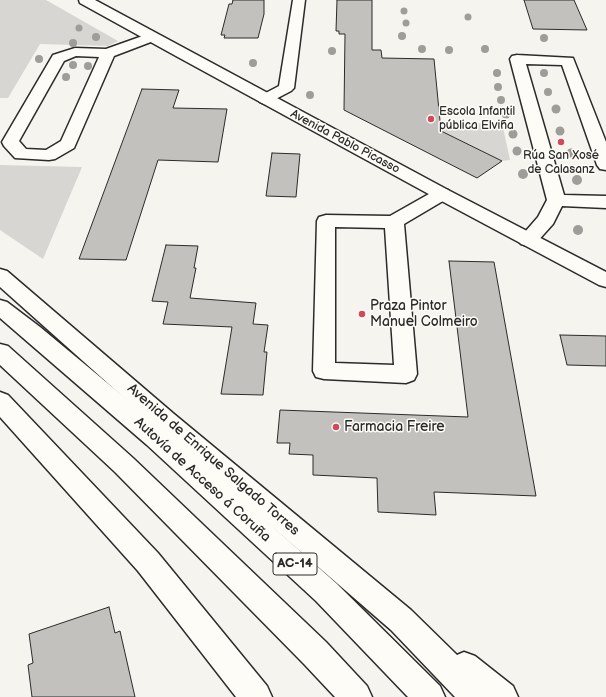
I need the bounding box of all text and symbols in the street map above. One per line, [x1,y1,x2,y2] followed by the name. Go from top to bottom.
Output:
[439,105,515,133] place label: Escola Infantil pública Elviña
[288,107,402,177] street label: Avenida Pablo Picasso
[426,114,436,124] marker: Escola Infantil pública Elviña
[556,137,566,147] marker: Rúa San Xosé de Calasanz
[523,149,599,177] place label: Rúa San Xosé de Calasanz
[370,298,478,330] place label: Praza Pintor Manuel Colmeiro
[357,309,367,319] marker: Praza Pintor Manuel Colmeiro
[123,381,303,539] street label: Avenida de Enrique Salgado Torres
[130,414,274,546] street label: Autovía de Acceso á Coruña
[344,419,445,435] place label: Farmacia Freire
[331,422,341,432] marker: Farmacia Freire
[273,553,317,575] road number: AC-14

